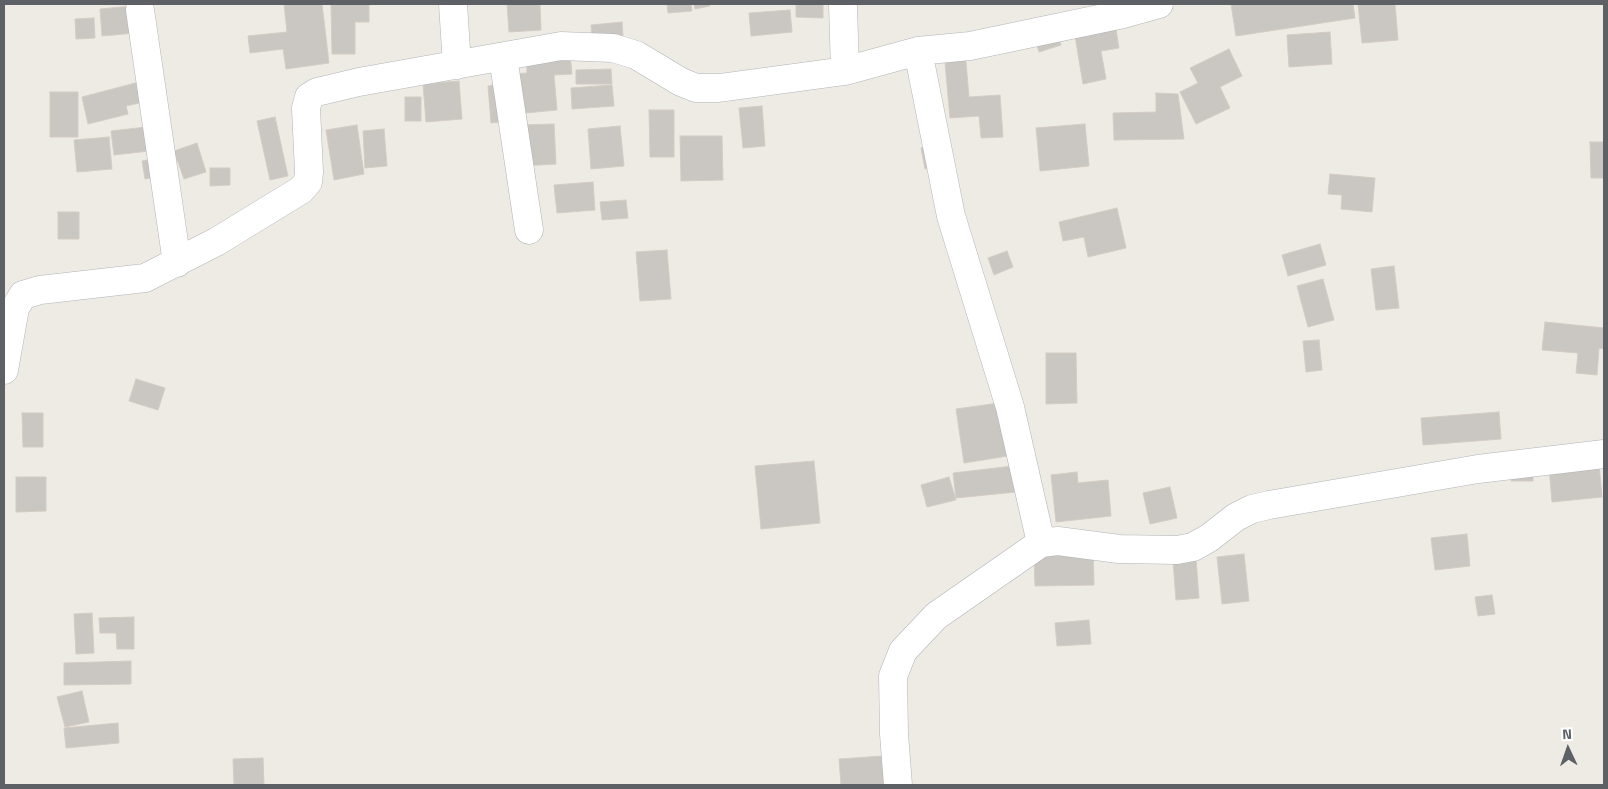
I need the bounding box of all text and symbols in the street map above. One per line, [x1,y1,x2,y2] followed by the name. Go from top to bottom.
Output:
[1562,723,1573,744] text: N
[1543,724,1593,774] north arrow

